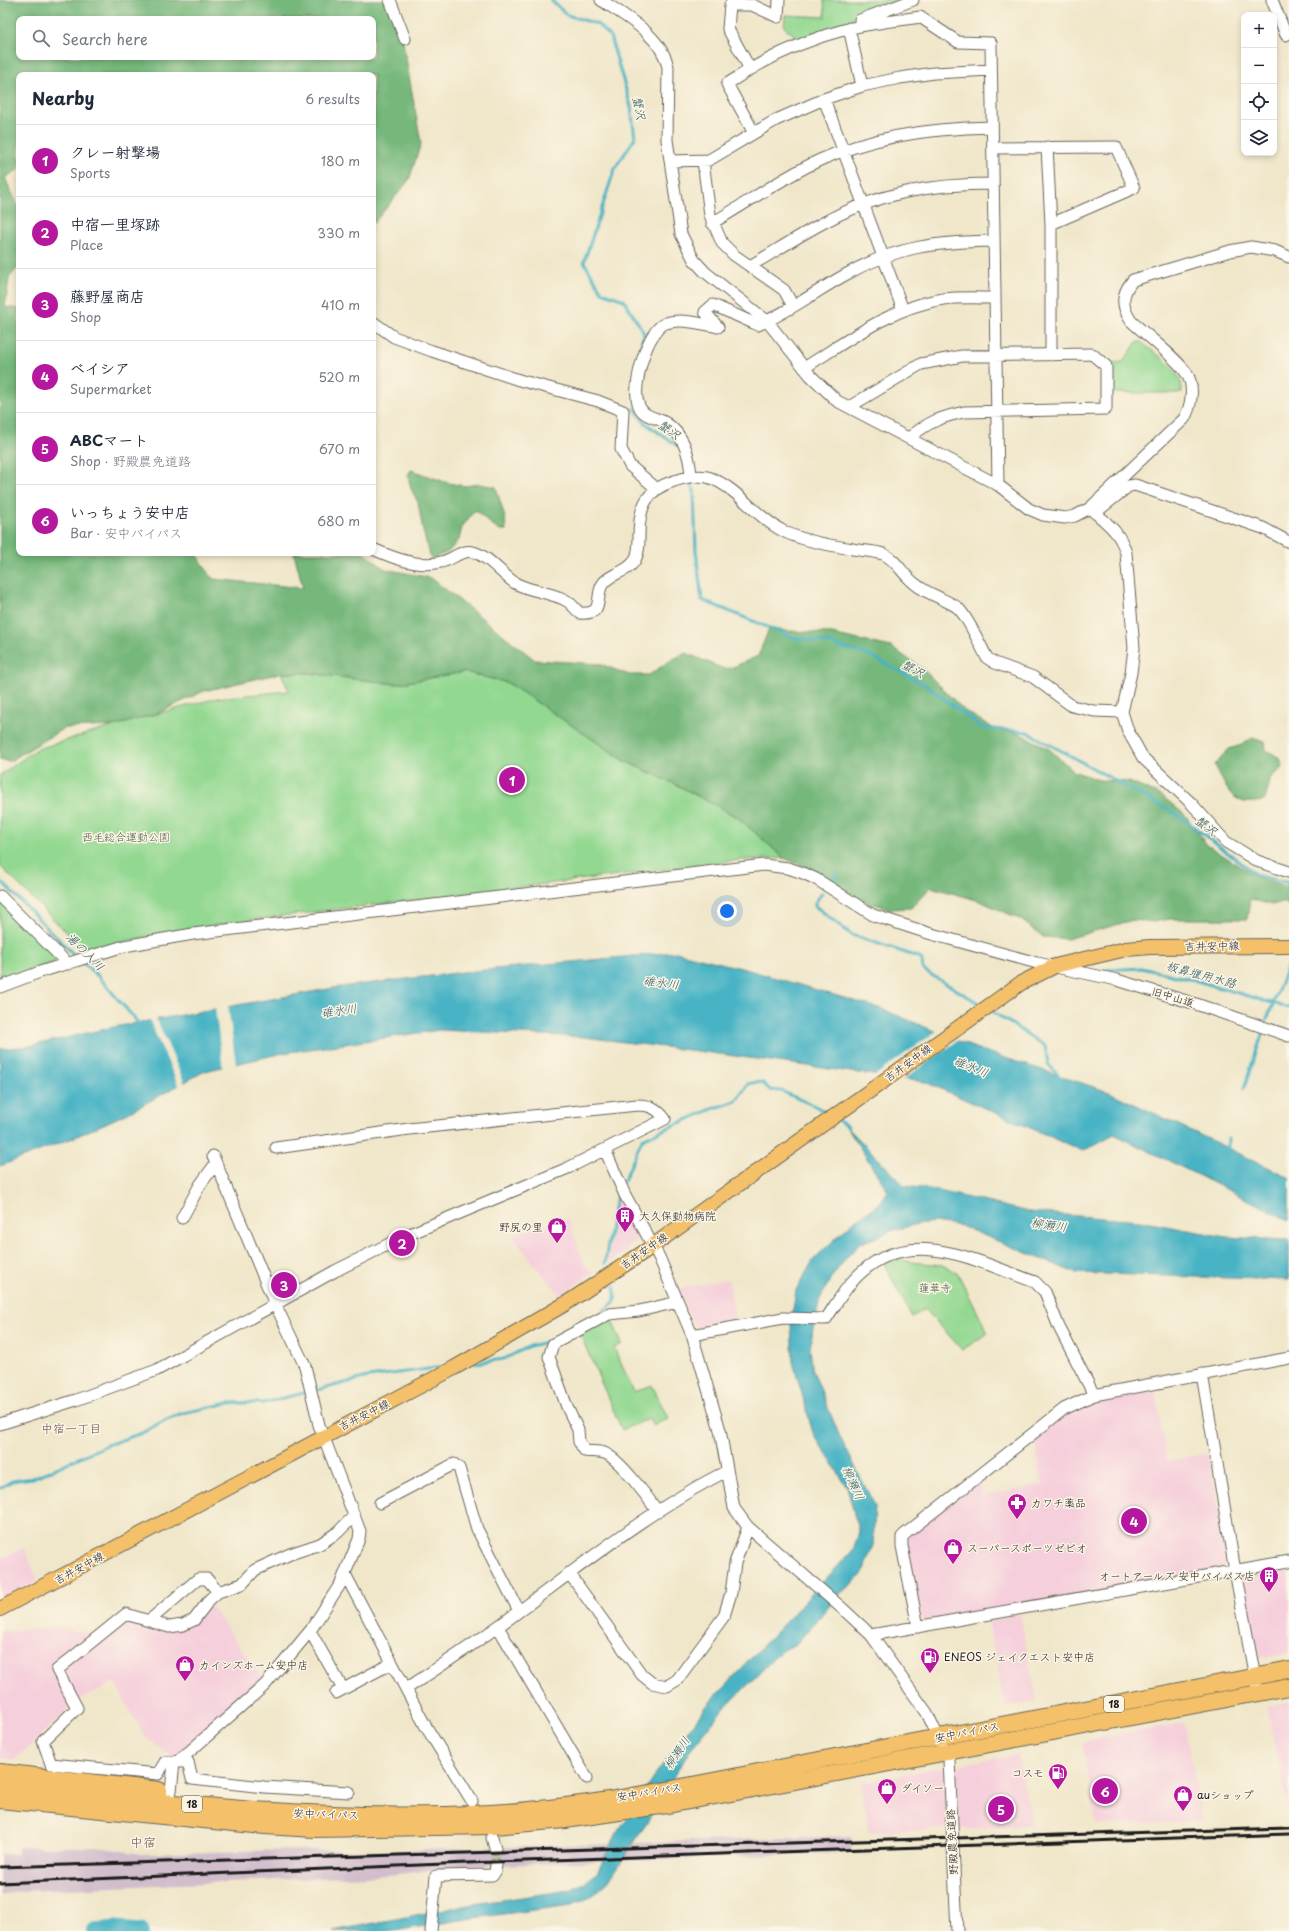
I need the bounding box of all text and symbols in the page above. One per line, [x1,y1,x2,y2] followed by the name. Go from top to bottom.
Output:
[1241,12,1277,156] map controls
[1241,12,1277,48] button: +
[16,16,376,60] search box
[30,27,52,49] icon: search
[62,27,148,50] text: Search here
[1241,48,1277,84] button: −
[1241,84,1277,120] button: locate
[32,85,94,111] text: Nearby
[305,89,360,108] text: 6 results
[629,94,651,122] water label: 蟹沢
[1241,120,1277,156] button: layers
[70,140,161,163] text: クレー射撃場
[42,151,48,170] text: 1
[321,151,360,170] text: 180 m
[70,163,110,182] text: Sports
[70,212,160,235] text: 中宿一里塚跡
[40,223,50,242] text: 2
[317,223,360,242] text: 330 m
[70,235,103,254] text: Place
[70,284,145,307] text: 藤野屋商店
[41,295,49,314] text: 3
[321,295,360,314] text: 410 m
[70,307,101,326] text: Shop
[70,356,130,379] text: ベイシア
[41,367,49,386] text: 4
[318,367,360,386] text: 520 m
[70,379,152,398] text: Supermarket
[655,415,685,444] water label: 蟹沢
[70,428,148,451] text: ABCマート
[41,439,49,458] text: 5
[319,439,360,458] text: 670 m
[70,451,191,470] text: Shop · 野殿農免道路
[70,500,190,523] text: いっちょう安中店
[40,511,50,530] text: 6
[317,511,360,530] text: 680 m
[70,523,182,542] text: Bar · 安中バイパス
[899,655,929,682] water label: 蟹沢
[499,765,525,795] pin: 1
[1192,811,1222,840] water label: 蟹沢
[82,828,170,845] park label: 西毛総合運動公園
[717,901,737,921] your location
[62,928,109,975] water label: 湯の入川
[1184,937,1240,954] street label: 吉井安中線
[1164,956,1239,992] water label: 板鼻堰用水路
[642,971,680,993] water label: 碓氷川
[1150,982,1197,1011] street label: 旧中山道
[320,999,358,1021] water label: 碓氷川
[880,1040,935,1086] street label: 吉井安中線
[951,1051,991,1081] water label: 碓氷川
[614,1205,636,1233] building icon: 大久保動物病院
[639,1207,716,1224] place label: 大久保動物病院
[1030,1213,1068,1235] water label: 柳瀬川
[546,1216,568,1244] shop icon: 野尻の里
[499,1218,543,1235] place label: 野尻の里
[389,1228,415,1258] pin: 2
[616,1228,671,1273] street label: 吉井安中線
[271,1270,297,1300] pin: 3
[919,1279,952,1296] park label: 蓮華寺
[335,1394,392,1435] street label: 吉井安中線
[41,1419,101,1437] district label: 中宿一丁目
[838,1462,869,1503] water label: 柳瀬川
[1006,1492,1028,1520] pharmacy icon: カワチ薬品
[1031,1494,1086,1511] place label: カワチ薬品
[1121,1506,1147,1536] pin: 4
[942,1537,964,1565] shop icon: スーパースポーツゼビオ
[967,1539,1087,1556] place label: スーパースポーツゼビオ
[51,1547,107,1588] street label: 吉井安中線
[1258,1565,1280,1593] building icon: オートアールズ 安中バイパス店
[1099,1567,1255,1584] place label: オートアールズ 安中バイパス店
[919,1646,941,1674] fuel station icon: ENEOS ジェイクエスト安中店
[944,1648,1095,1665] place label: ENEOS ジェイクエスト安中店
[174,1654,196,1682] shop icon: カインズホーム安中店
[199,1656,309,1673] place label: カインズホーム安中店
[1104,1696,1124,1712] road number: 18
[933,1717,1001,1746] street label: 安中バイパス
[659,1732,694,1772] water label: 柳瀬川
[1047,1762,1069,1790] fuel station icon: コスモ
[1011,1764,1044,1781] place label: コスモ
[1092,1776,1118,1806] pin: 6
[876,1777,898,1805] shop icon: ダイソー
[615,1778,683,1805] street label: 安中バイパス
[901,1779,944,1796] place label: ダイソー
[1172,1784,1194,1812] shop icon: auショップ
[1197,1786,1254,1803] place label: auショップ
[988,1794,1014,1824] pin: 5
[182,1796,202,1812] road number: 18
[293,1804,359,1823] street label: 安中バイパス
[941,1809,962,1875] street label: 野殿農免道路
[130,1832,156,1851] district label: 中宿

